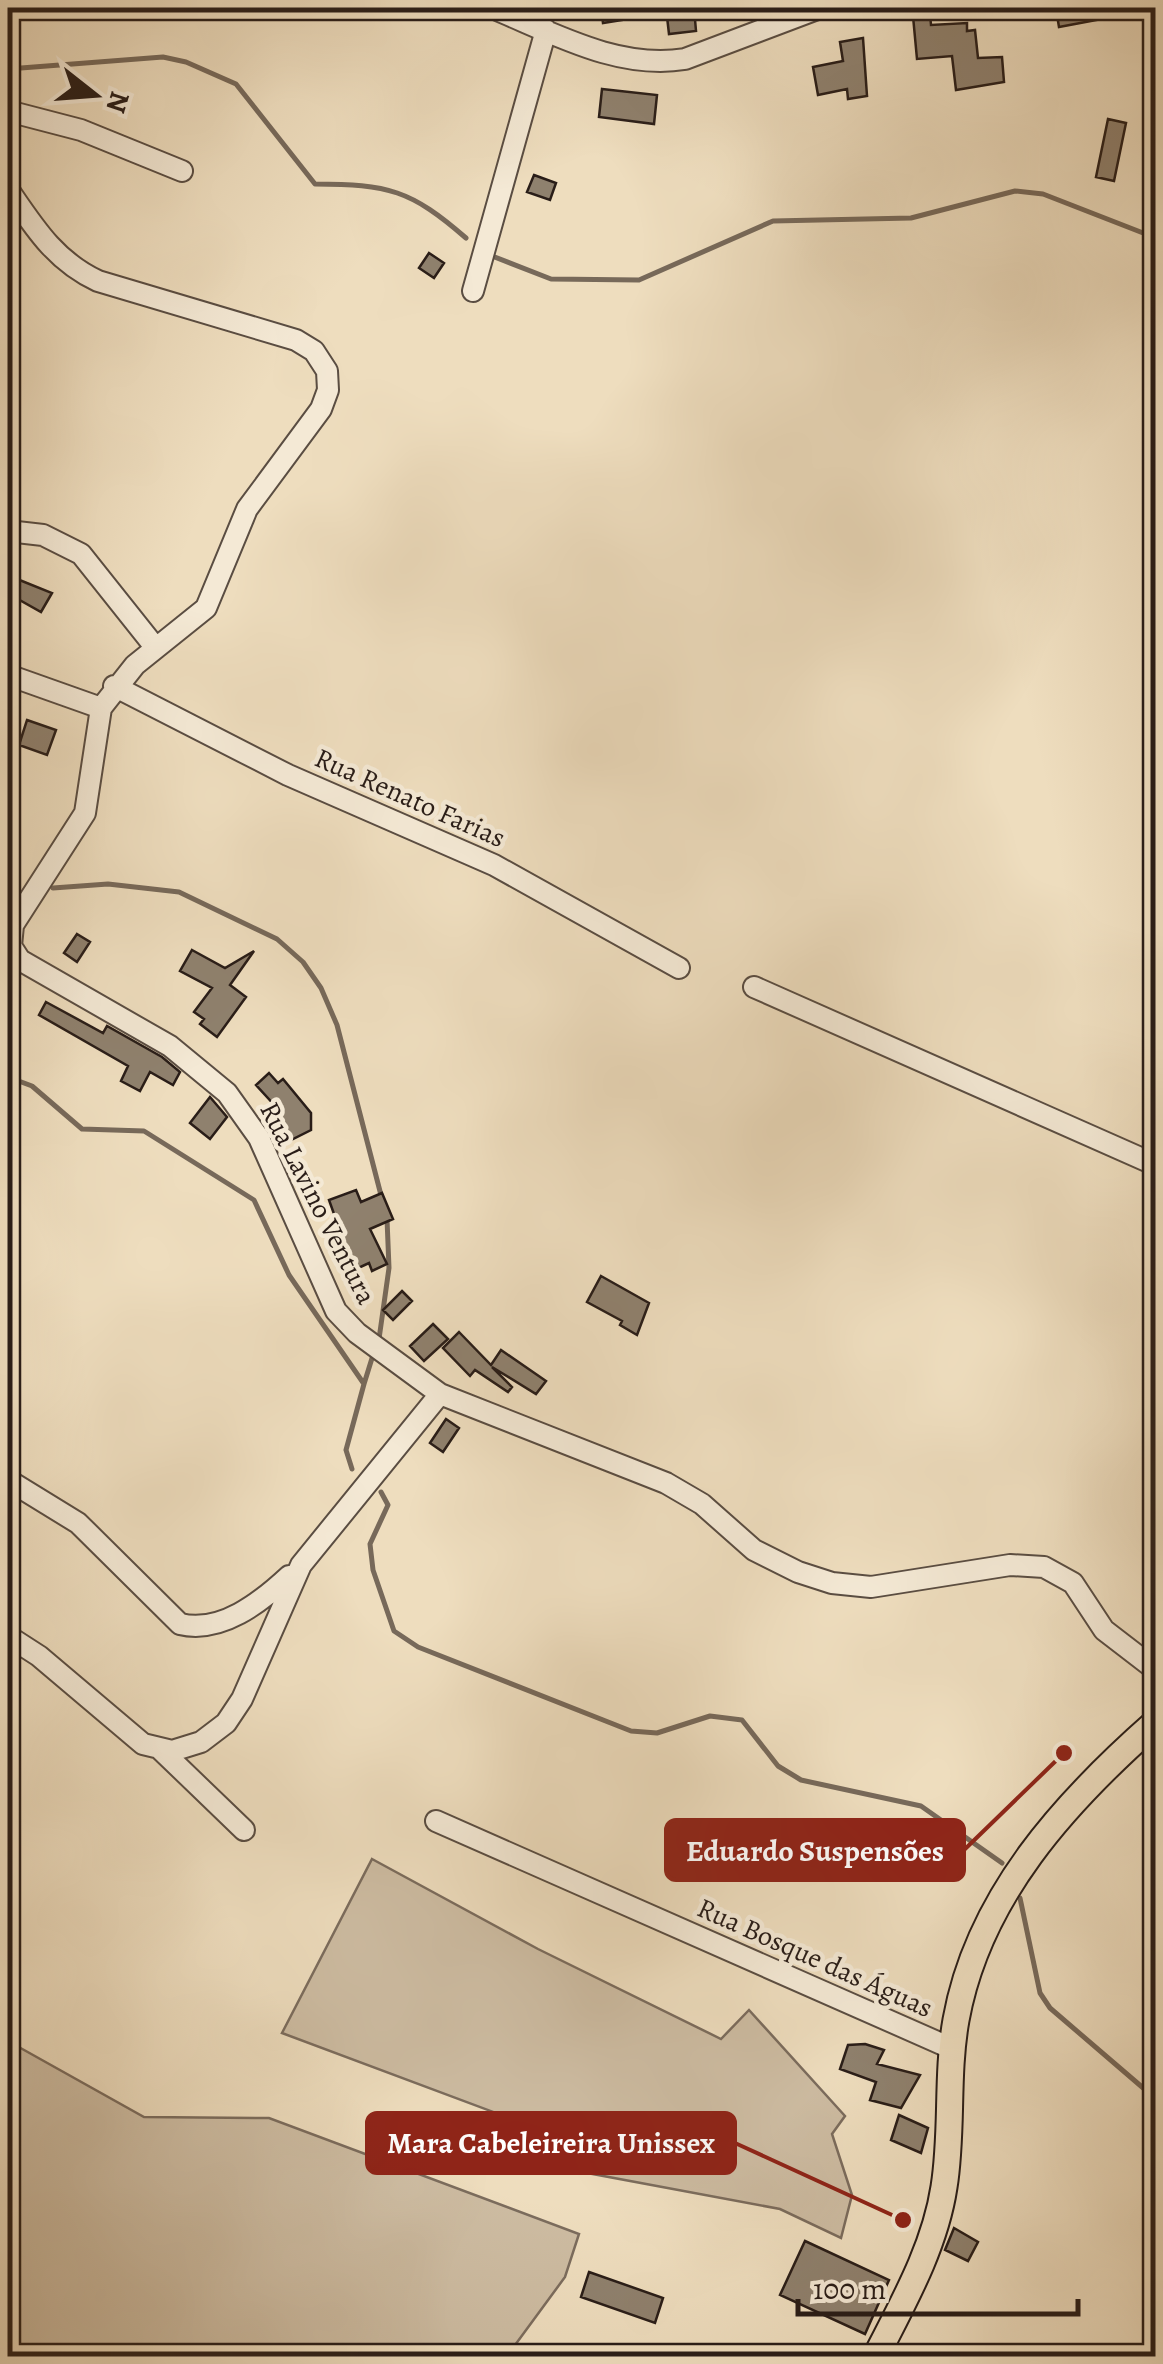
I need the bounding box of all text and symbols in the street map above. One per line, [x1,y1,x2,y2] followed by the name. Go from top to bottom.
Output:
[45,45,145,145] north arrow
[97,87,139,117] text: N
[309,739,511,857] street label: Rua Renato Farias
[251,1095,385,1311] street label: Rua Lavino Ventura
[666,1820,964,1880] callout: Eduardo Suspensões
[686,1831,944,1871] text: Eduardo Suspensões
[691,1889,939,2027] street label: Rua Bosque das Águas
[367,2113,735,2173] callout: Mara Cabeleireira Unissex
[387,2123,715,2163] text: Mara Cabeleireira Unissex
[798,2254,1078,2316] scale bar
[813,2269,886,2309] text: 100 m

